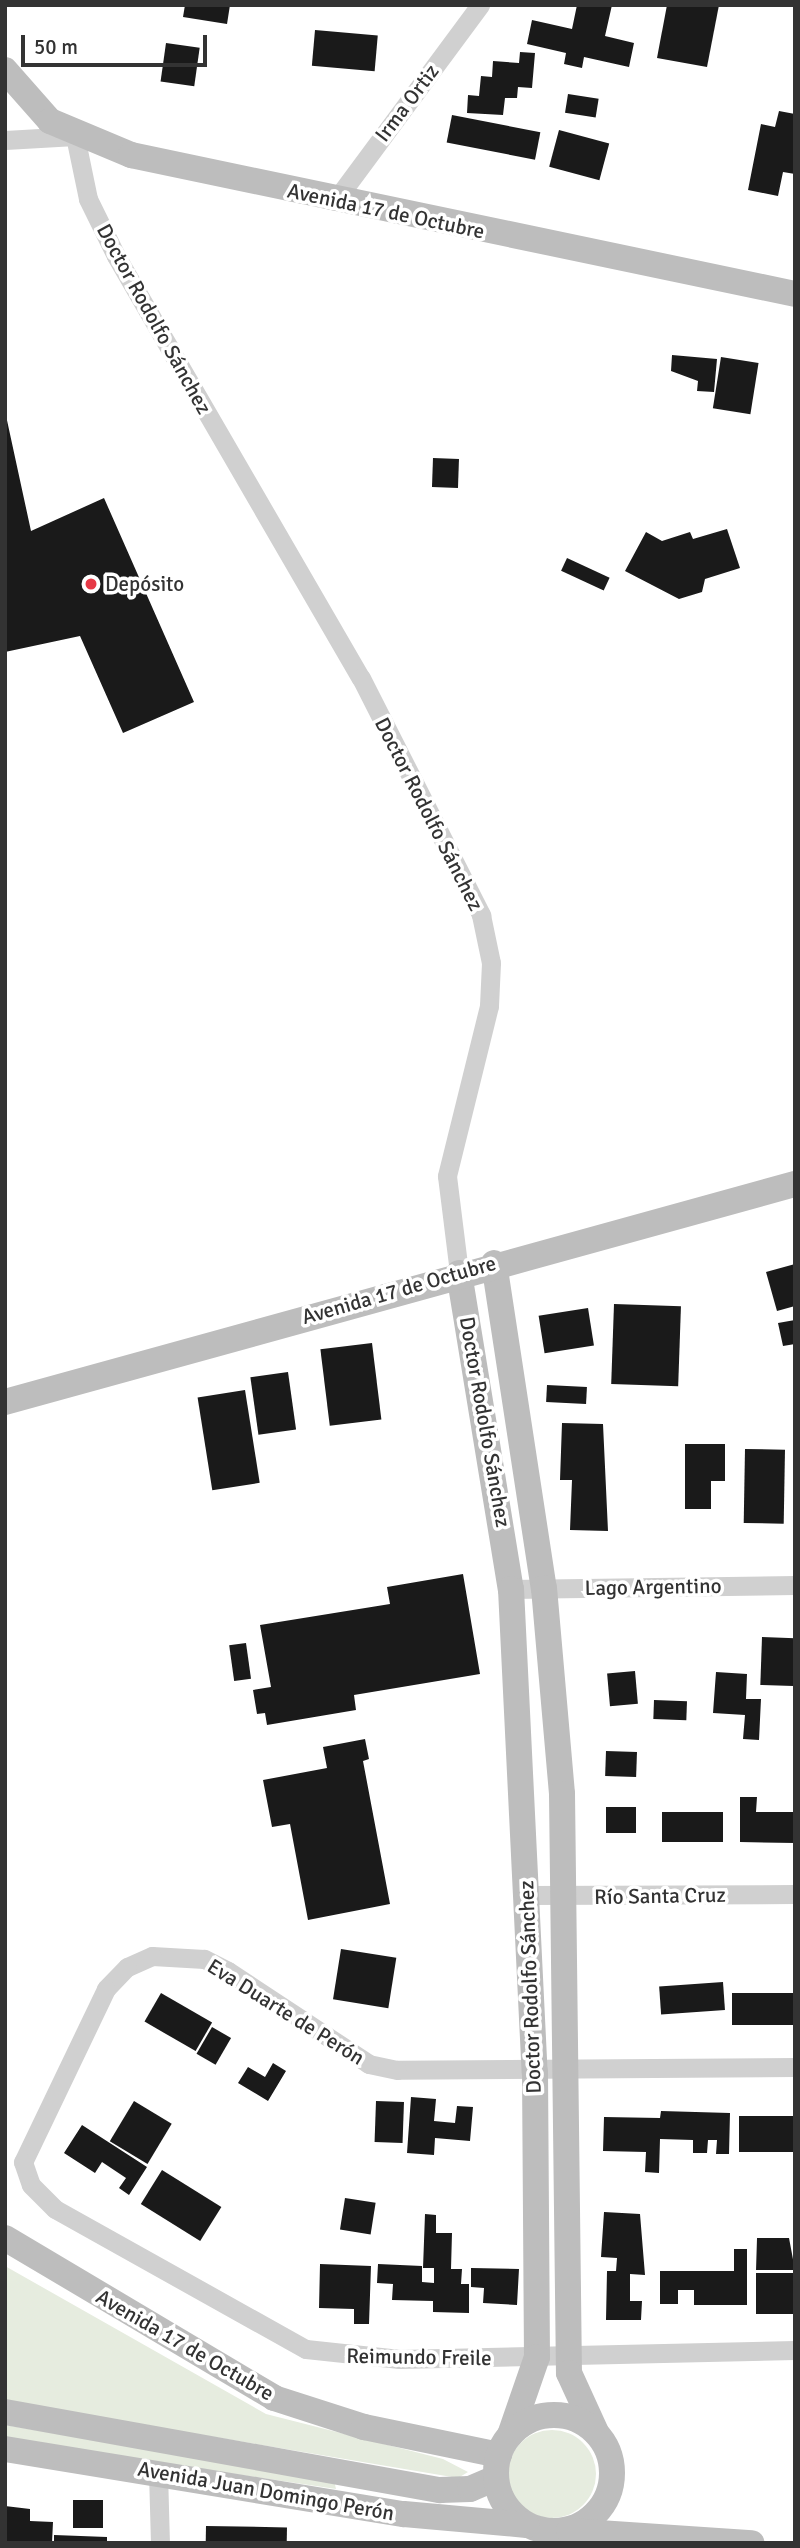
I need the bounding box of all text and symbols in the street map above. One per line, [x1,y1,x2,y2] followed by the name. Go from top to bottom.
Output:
[24,21,210,65] scale bar
[34,34,78,60] text: 50 m
[370,59,444,147] street label: Irma Ortiz
[285,178,487,244] street label: Avenida 17 de Octubre
[91,220,217,418] street label: Doctor Rodolfo Sánchez
[105,571,184,597] place label: Depósito
[83,576,99,592] marker: Depósito
[369,713,489,915] street label: Doctor Rodolfo Sánchez
[299,1250,499,1330] street label: Avenida 17 de Octubre
[454,1315,516,1529] street label: Doctor Rodolfo Sánchez
[584,1573,722,1601] street label: Lago Argentino
[514,1880,546,2094] street label: Doctor Rodolfo Sánchez
[594,1882,726,1910] street label: Río Santa Cruz
[203,1954,369,2070] street label: Eva Duarte de Perón
[92,2284,278,2406] street label: Avenida 17 de Octubre
[346,2343,492,2371] street label: Reimundo Freile
[136,2456,396,2526] street label: Avenida Juan Domingo Perón

